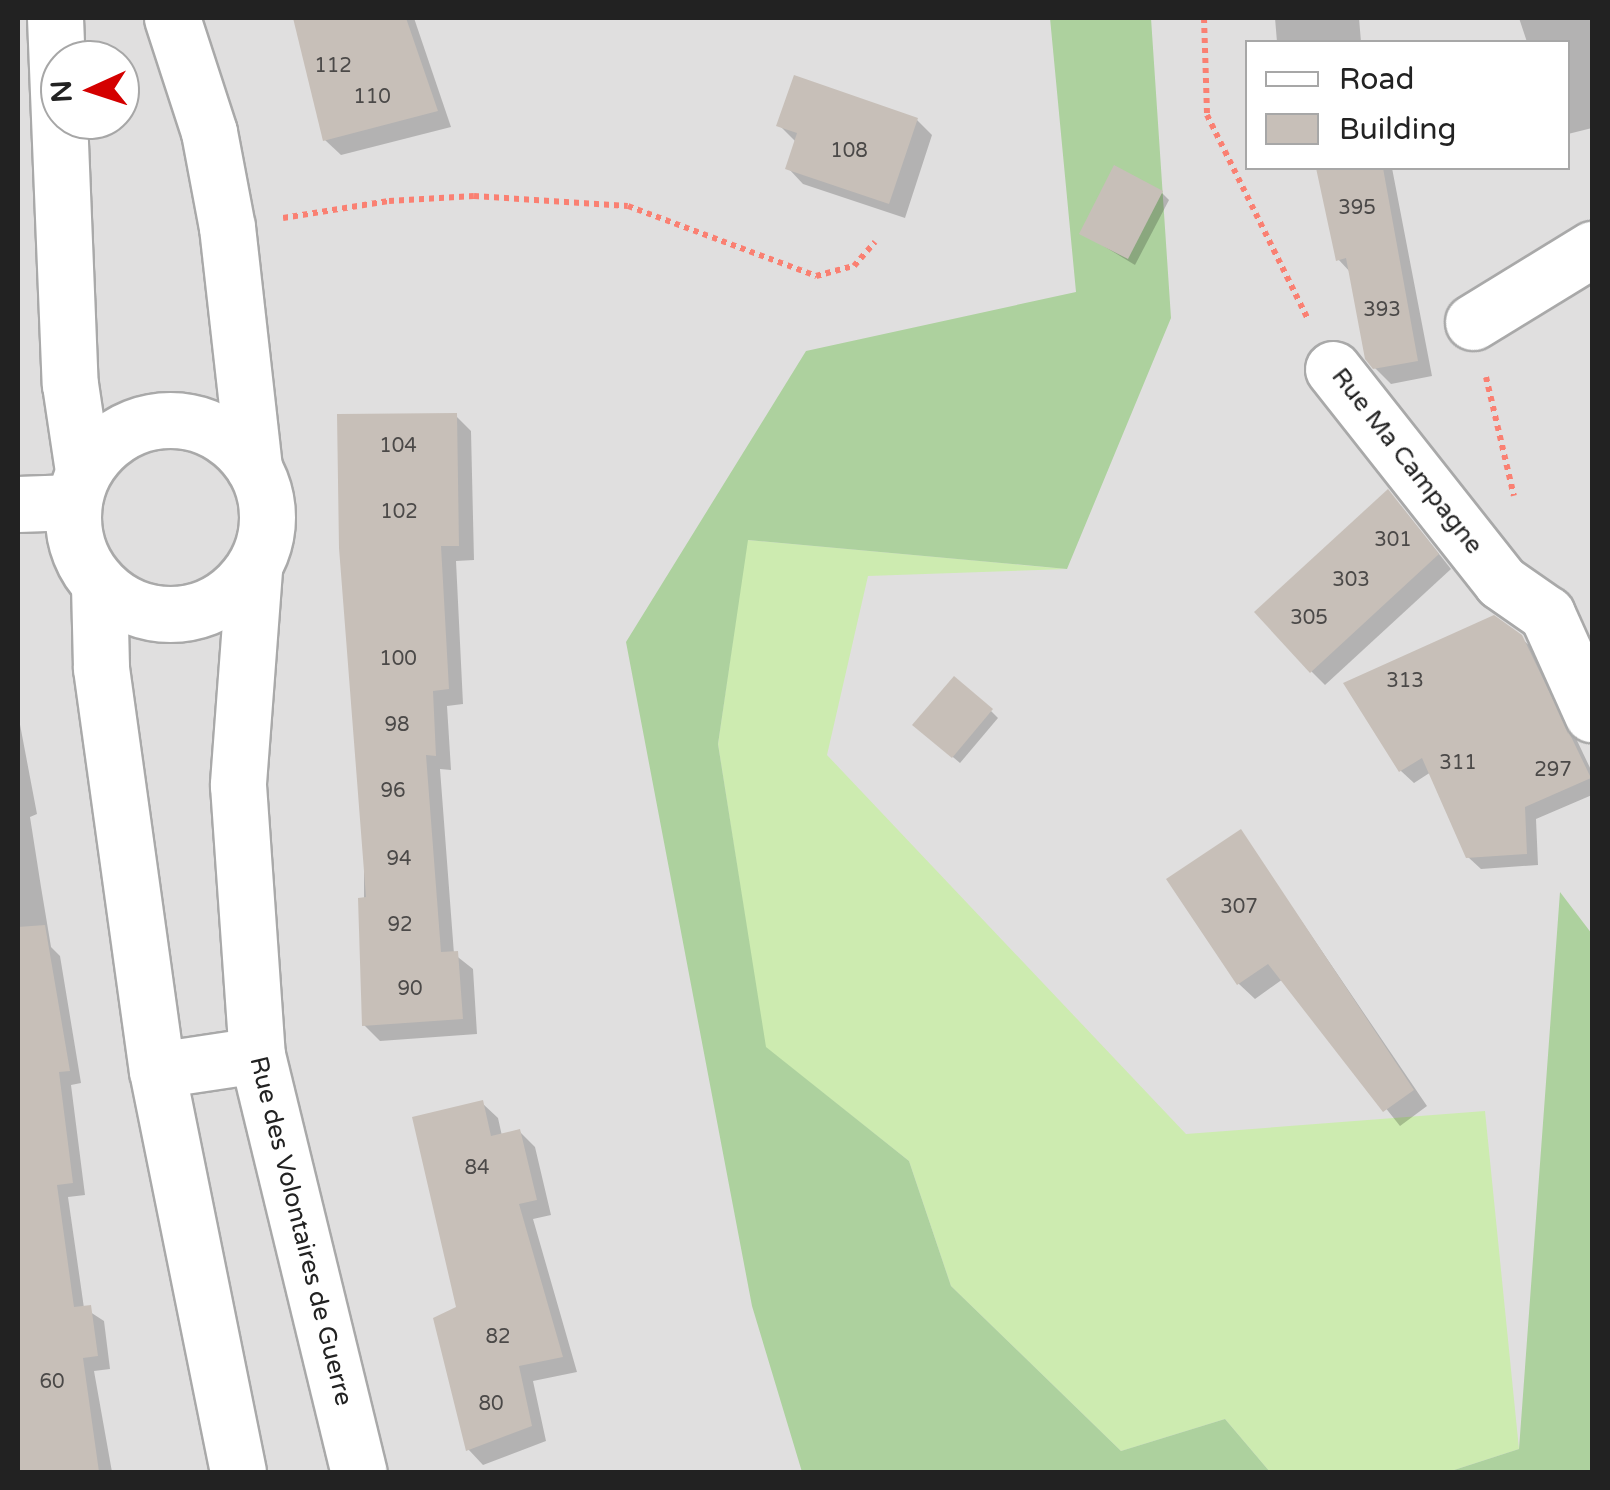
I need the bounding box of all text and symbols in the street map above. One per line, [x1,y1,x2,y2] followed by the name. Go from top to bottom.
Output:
[40,40,140,140] north arrow
[1245,40,1570,170] legend
[314,54,352,78] house number: 112
[1339,61,1414,98] text: Road
[44,79,80,104] text: N
[353,85,391,109] house number: 110
[1339,111,1456,148] text: Building
[830,139,868,163] house number: 108
[1338,196,1376,220] house number: 395
[1363,298,1401,322] house number: 393
[1325,362,1489,560] street label: Rue Ma Campagne
[379,434,417,458] house number: 104
[380,500,418,524] house number: 102
[1374,528,1412,552] house number: 301
[1332,568,1370,592] house number: 303
[1290,606,1328,630] house number: 305
[379,647,417,671] house number: 100
[1386,669,1424,693] house number: 313
[384,713,410,737] house number: 98
[1439,751,1477,775] house number: 311
[1534,758,1572,782] house number: 297
[380,779,406,803] house number: 96
[386,847,412,871] house number: 94
[1220,895,1258,919] house number: 307
[387,913,413,937] house number: 92
[397,977,423,1001] house number: 90
[243,1053,359,1409] street label: Rue des Volontaires de Guerre
[464,1156,490,1180] house number: 84
[485,1325,511,1349] house number: 82
[39,1370,65,1394] house number: 60
[478,1392,504,1416] house number: 80

